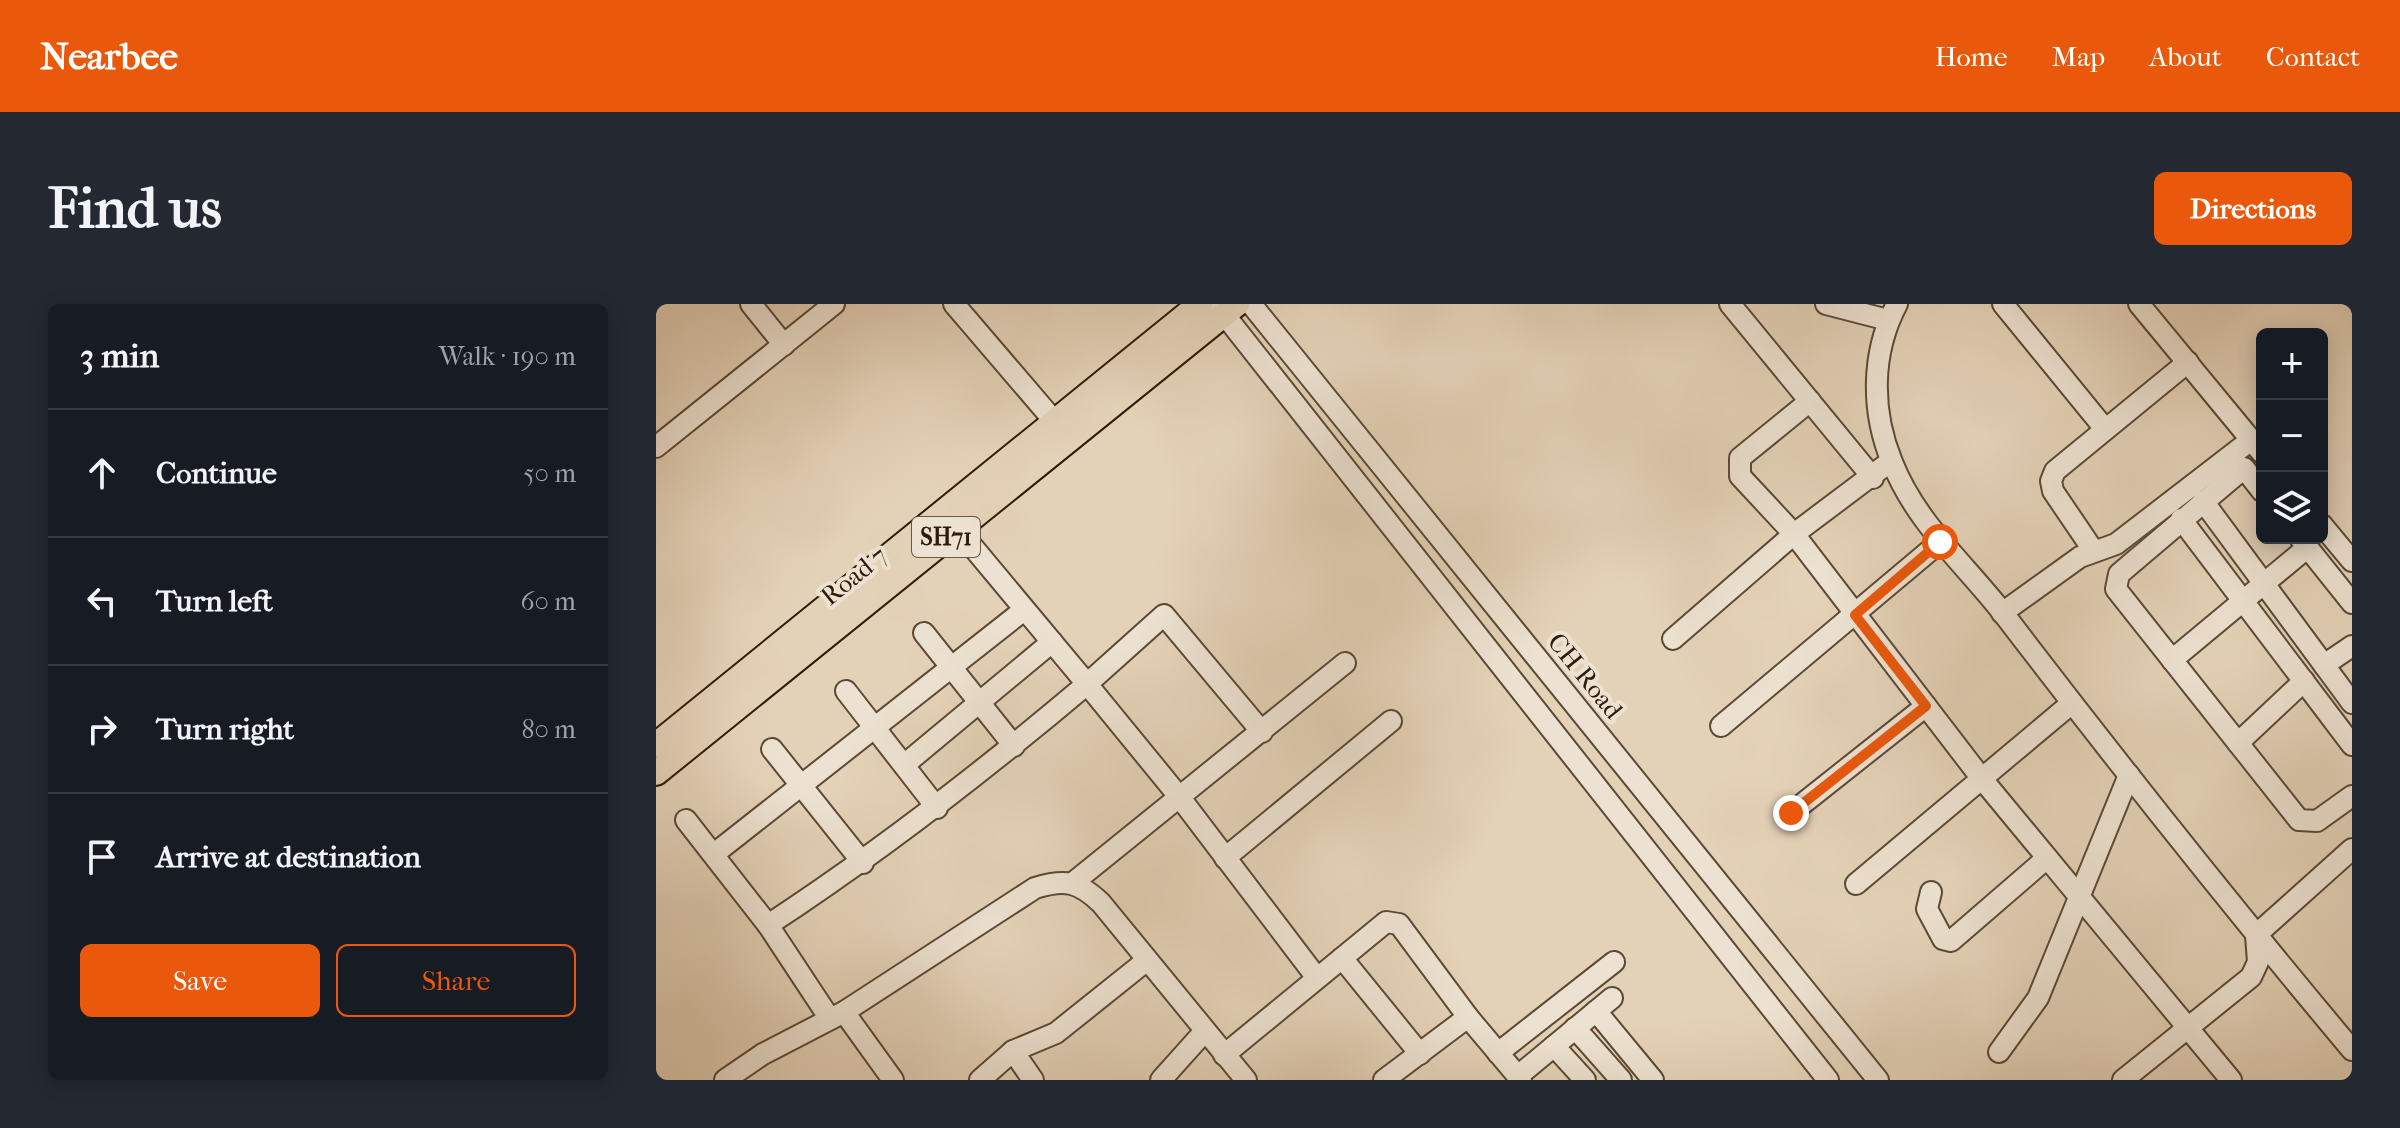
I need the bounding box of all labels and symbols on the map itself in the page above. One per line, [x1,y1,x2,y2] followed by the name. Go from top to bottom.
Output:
[912,517,980,557] road number: SH71
[1922,524,1958,560] route start
[815,540,893,612] street label: Road 7
[1541,627,1630,726] street label: CH Road
[1773,795,1809,831] route end

